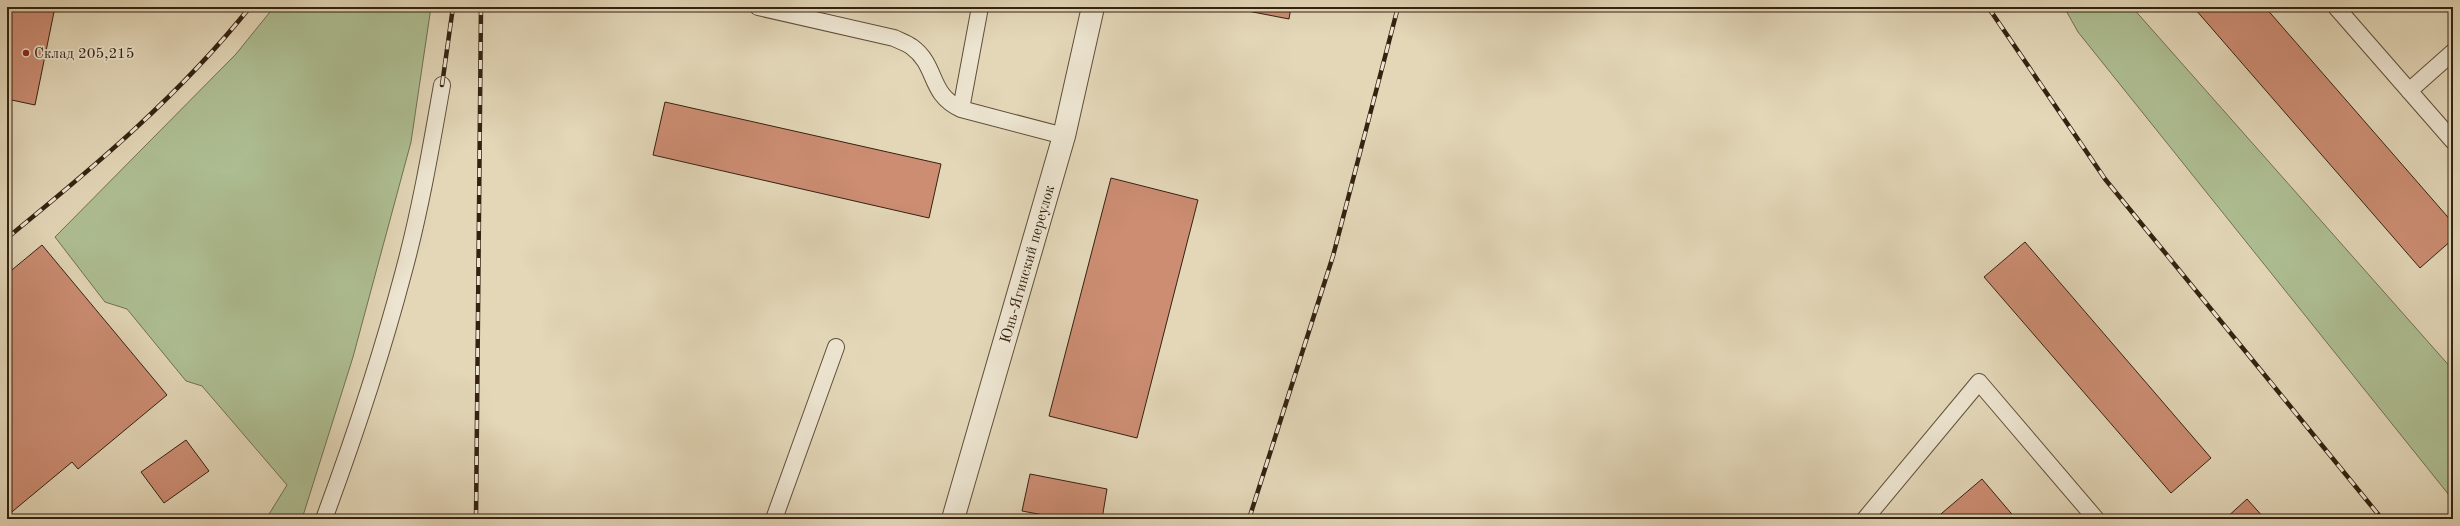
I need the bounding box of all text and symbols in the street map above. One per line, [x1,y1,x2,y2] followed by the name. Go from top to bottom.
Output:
[34,47,135,62] place label: Склад 205,215
[21,48,31,58] marker: Склад 205,215
[999,183,1058,345] street label: Юнь-Ягинский переулок

